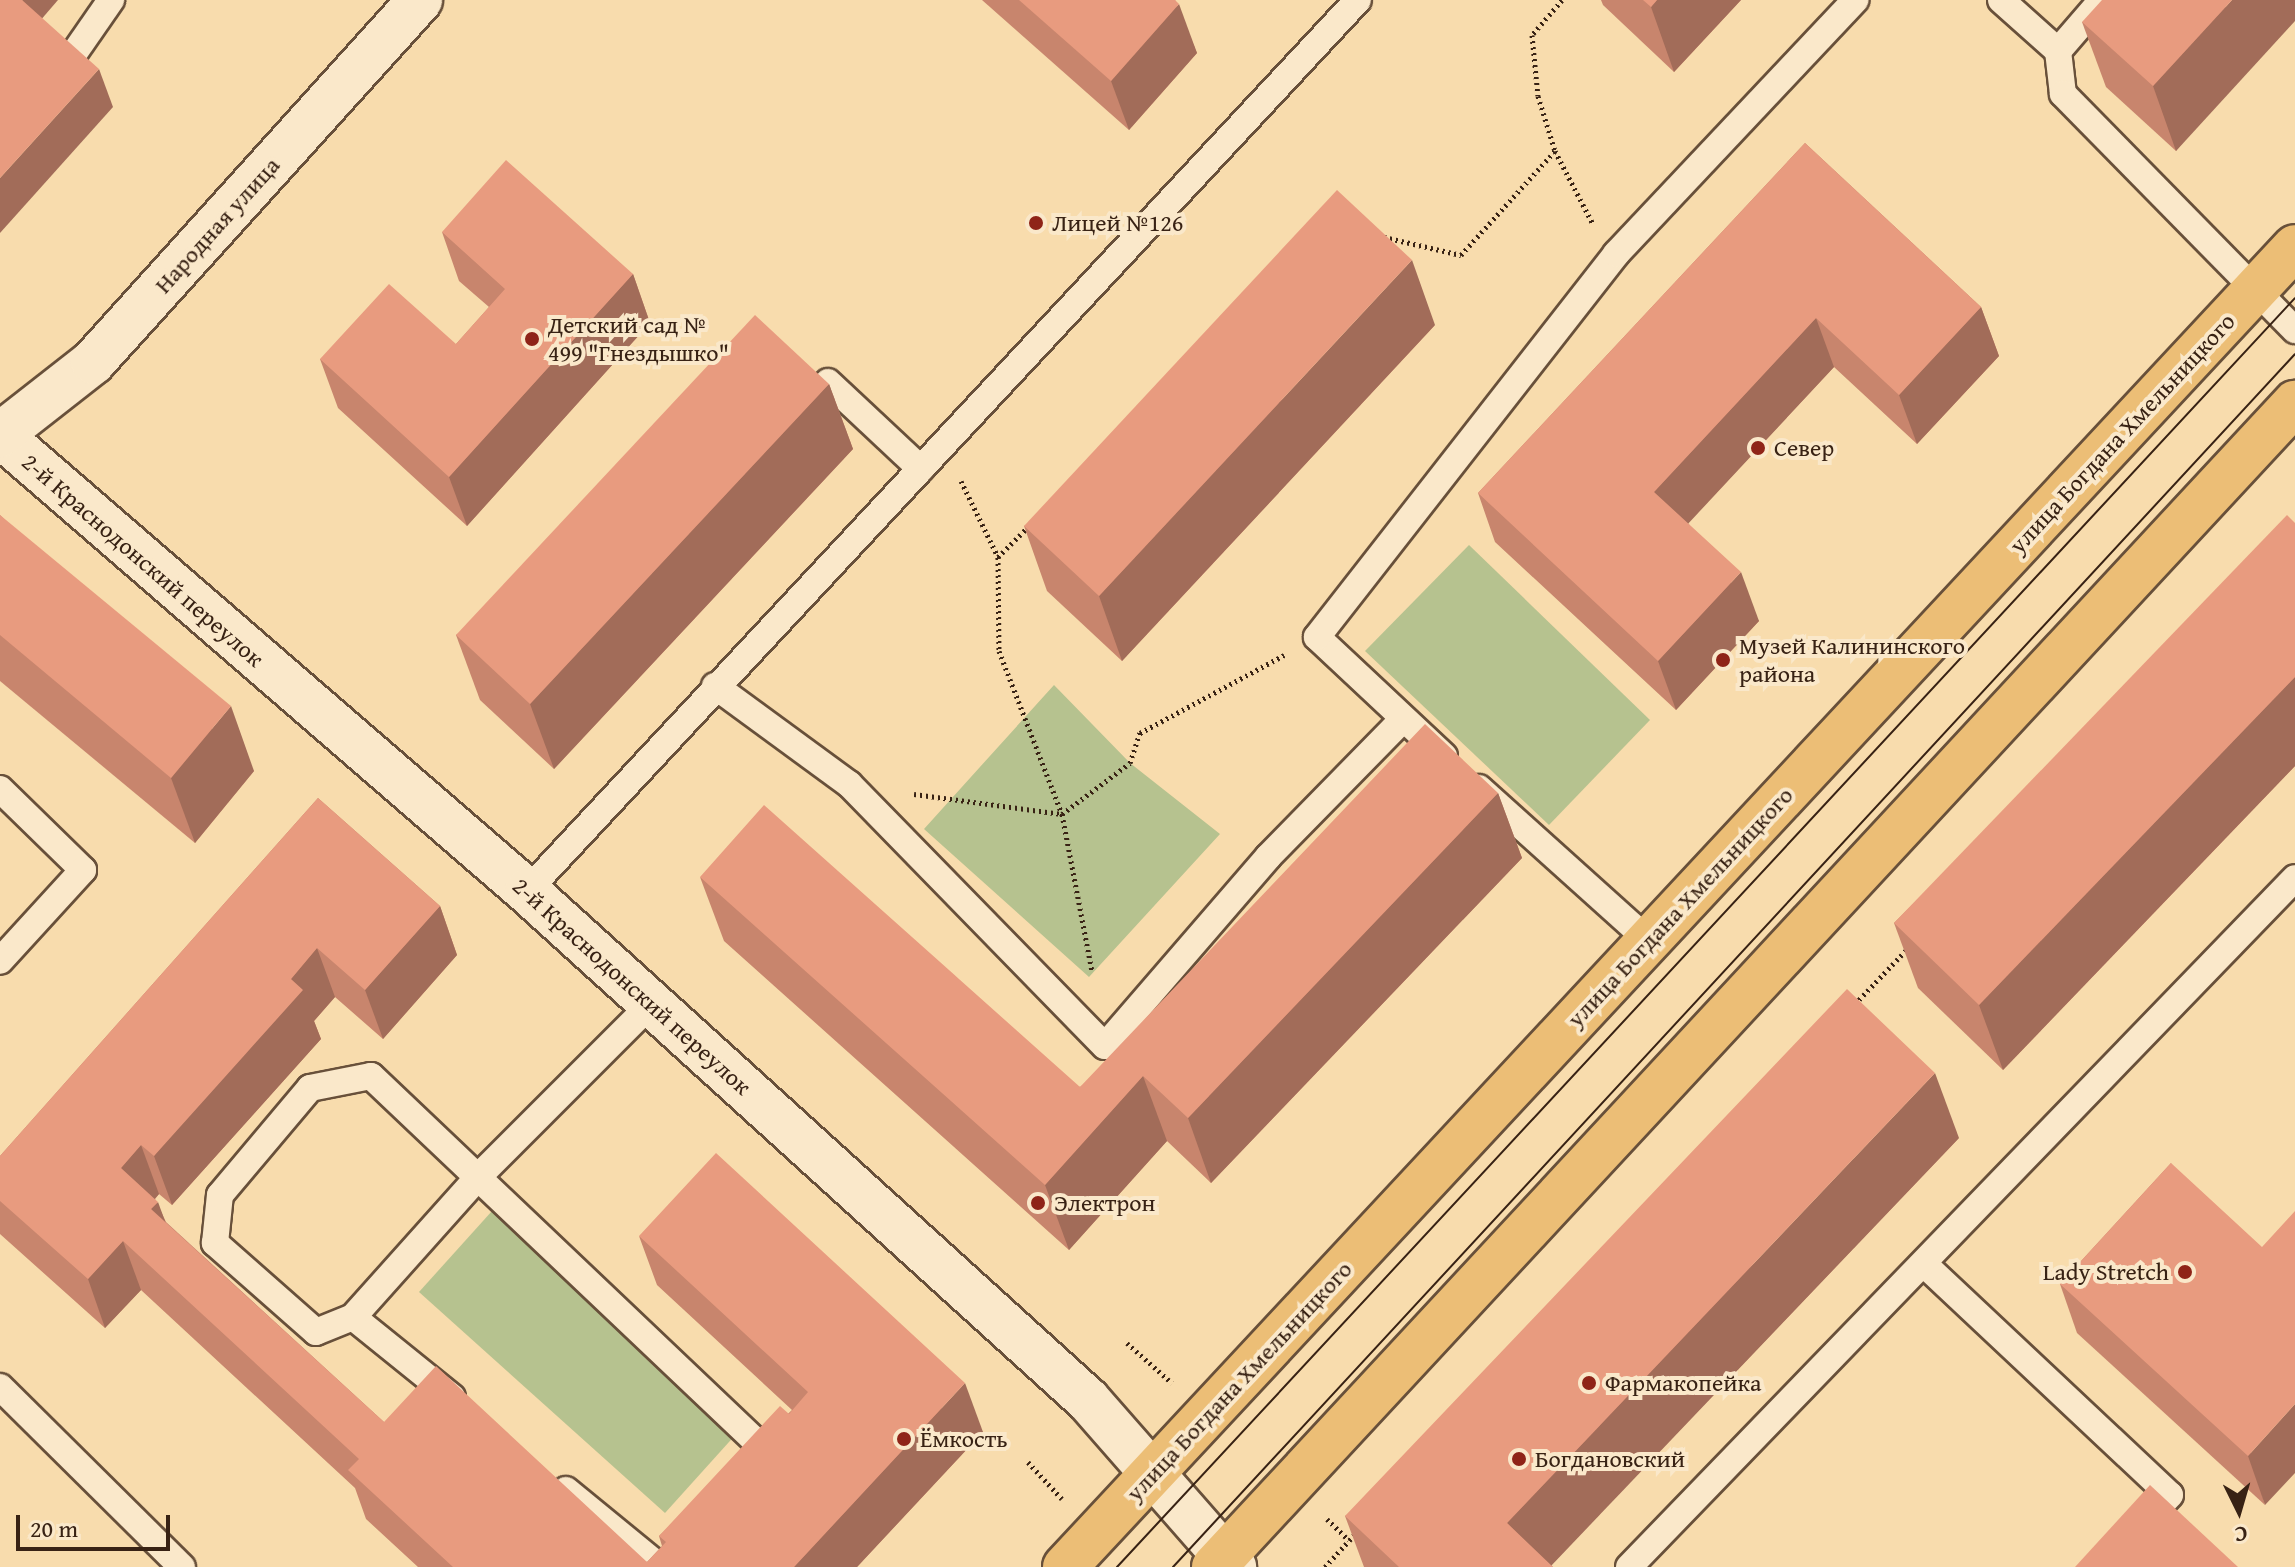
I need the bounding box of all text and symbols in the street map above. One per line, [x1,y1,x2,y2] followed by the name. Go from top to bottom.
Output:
[148,151,286,299] street label: Народная улица
[1052,209,1183,237] place label: Лицей №126
[1027,214,1045,232] marker: Лицей №126
[2003,307,2241,559] street label: улица Богдана Хмельницкого
[548,311,729,367] place label: Детский сад № 499 "Гнездышко"
[523,330,541,348] marker: Детский сад № 499 "Гнездышко"
[1774,434,1834,462] place label: Север
[1749,439,1767,457] marker: Север
[16,447,270,673] street label: 2-й Краснодонский переулок
[1739,632,1965,688] place label: Музей Калининского района
[1714,651,1732,669] marker: Музей Калининского района
[1561,781,1799,1033] street label: улица Богдана Хмельницкого
[507,871,757,1101] street label: 2-й Краснодонский переулок
[1054,1189,1155,1217] place label: Электрон
[1029,1194,1047,1212] marker: Электрон
[1120,1255,1358,1507] street label: улица Богдана Хмельницкого
[2043,1258,2169,1286] place label: Lady Stretch
[2176,1263,2194,1281] marker: Lady Stretch
[1605,1369,1761,1397] place label: Фармакопейка
[1580,1374,1598,1392] marker: Фармакопейка
[920,1425,1008,1453] place label: Ёмкость
[895,1430,913,1448] marker: Ёмкость
[1535,1445,1685,1473] place label: Богдановский
[1510,1450,1528,1468] marker: Богдановский
[2199,1471,2279,1551] north arrow
[20,1499,174,1549] scale bar
[30,1511,78,1546] text: 20 m
[2234,1518,2249,1551] text: С

